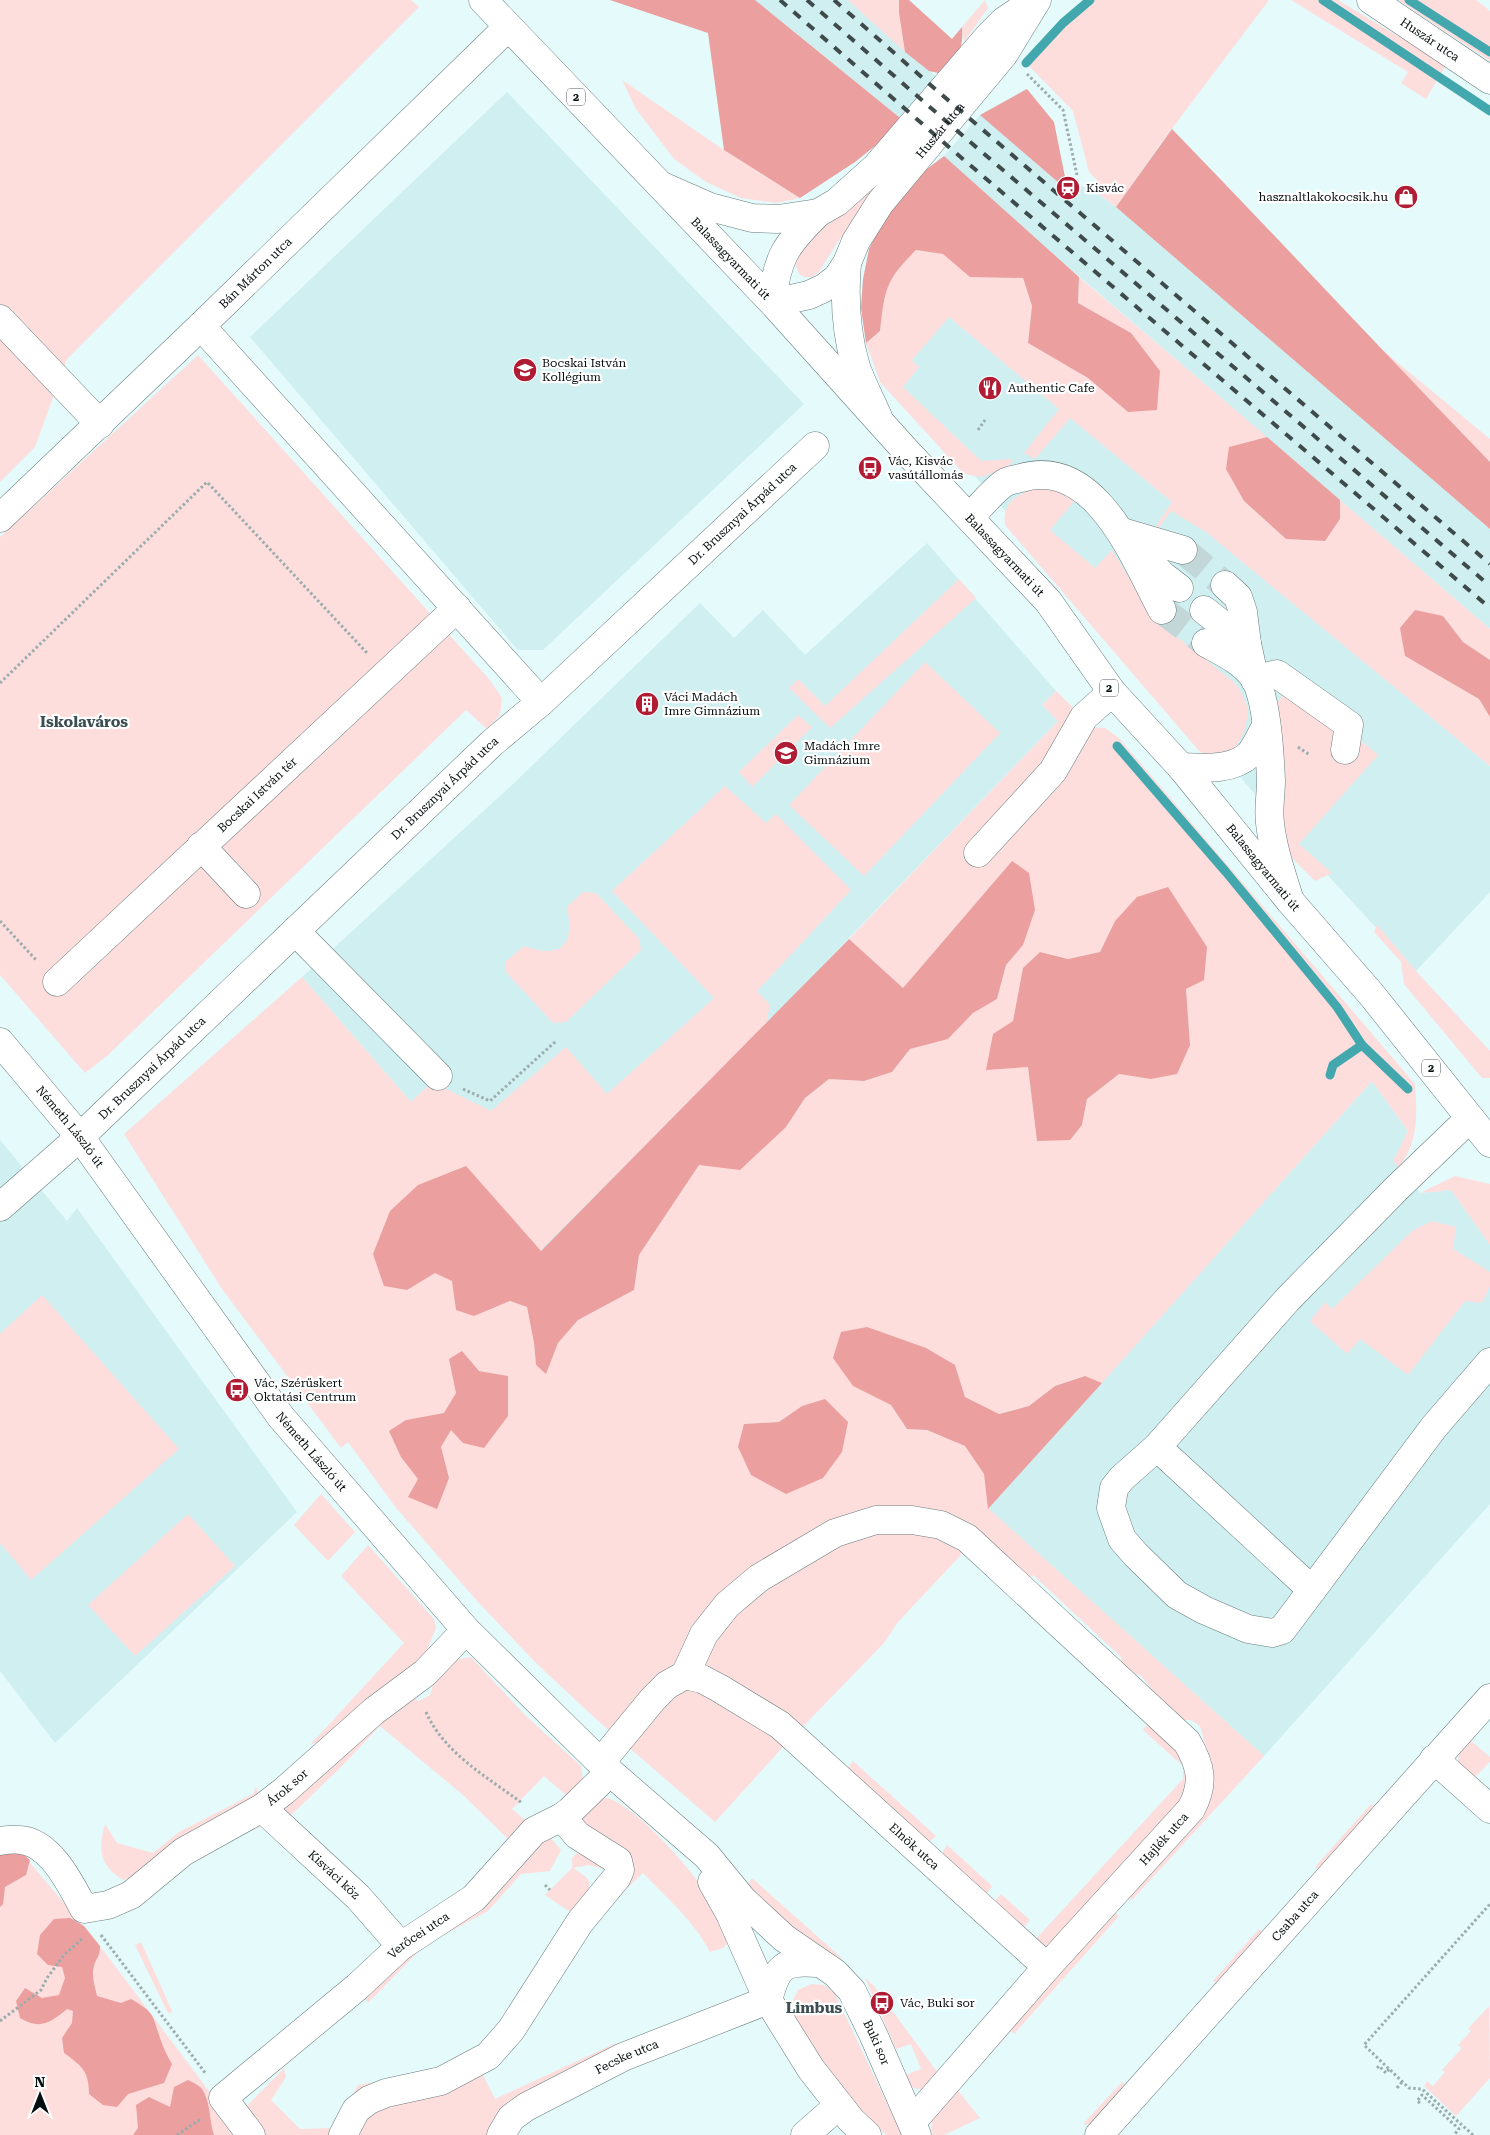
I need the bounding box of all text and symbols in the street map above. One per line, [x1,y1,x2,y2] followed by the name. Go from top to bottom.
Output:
[1398,15,1463,65] street label: Huszár utca
[567,88,585,105] road number: 2
[913,99,968,161] street label: Huszár utca
[1055,175,1081,201] station icon: Kisvác
[1086,181,1124,195] place label: Kisvác
[1393,184,1419,210] shop icon: hasznaltlakokocsik.hu
[1259,190,1389,204] place label: hasznaltlakokocsik.hu
[688,215,773,303] street label: Balassagyarmati út
[216,234,295,311] street label: Bán Márton utca
[542,356,626,384] place label: Bocskai István Kollégium
[512,357,538,383] school or university icon: Bocskai István Kollégium
[977,375,1003,401] restaurant icon: Authentic Cafe
[1008,381,1095,395] place label: Authentic Cafe
[888,454,963,482] place label: Vác, Kisvác vasútállomás
[857,455,883,481] bus stop icon: Vác, Kisvác vasútállomás
[686,460,800,568] street label: Dr. Brusznyai Árpád utca
[962,511,1047,600] street label: Balassagyarmati út
[1100,680,1118,696] road number: 2
[664,690,760,718] place label: Váci Madách Imre Gimnázium
[634,691,660,717] building icon: Váci Madách Imre Gimnázium
[40,713,128,731] district label: Iskolaváros
[388,733,501,843] street label: Dr. Brusznyai Árpád utca
[804,739,881,767] place label: Madách Imre Gimnázium
[773,740,799,766] school or university icon: Madách Imre Gimnázium
[215,754,300,835] street label: Bocskai István tér
[1223,821,1303,915] street label: Balassagyarmati út
[96,1013,209,1122] street label: Dr. Brusznyai Árpád utca
[1422,1060,1440,1076] road number: 2
[33,1083,107,1171] street label: Németh László út
[254,1376,356,1404] place label: Vác, Szérűskert Oktatási Centrum
[224,1377,250,1403] bus stop icon: Vác, Szérűskert Oktatási Centrum
[273,1409,350,1495] street label: Németh László út
[264,1766,311,1809] street label: Árok sor
[1137,1809,1192,1868] street label: Hajlék utca
[886,1820,942,1873] street label: Elnök utca
[305,1847,363,1902] street label: Kisváci köz
[1269,1887,1322,1944] street label: Csaba utca
[385,1909,452,1962] street label: Verőcei utca
[869,1990,895,2016] bus stop icon: Vác, Buki sor
[900,1996,975,2010] place label: Vác, Buki sor
[786,1999,843,2017] district label: Limbus
[860,2018,893,2067] street label: Buki sor
[593,2037,661,2077] street label: Fecske utca
[15,2070,65,2120] north arrow
[35,2074,46,2090] text: N

